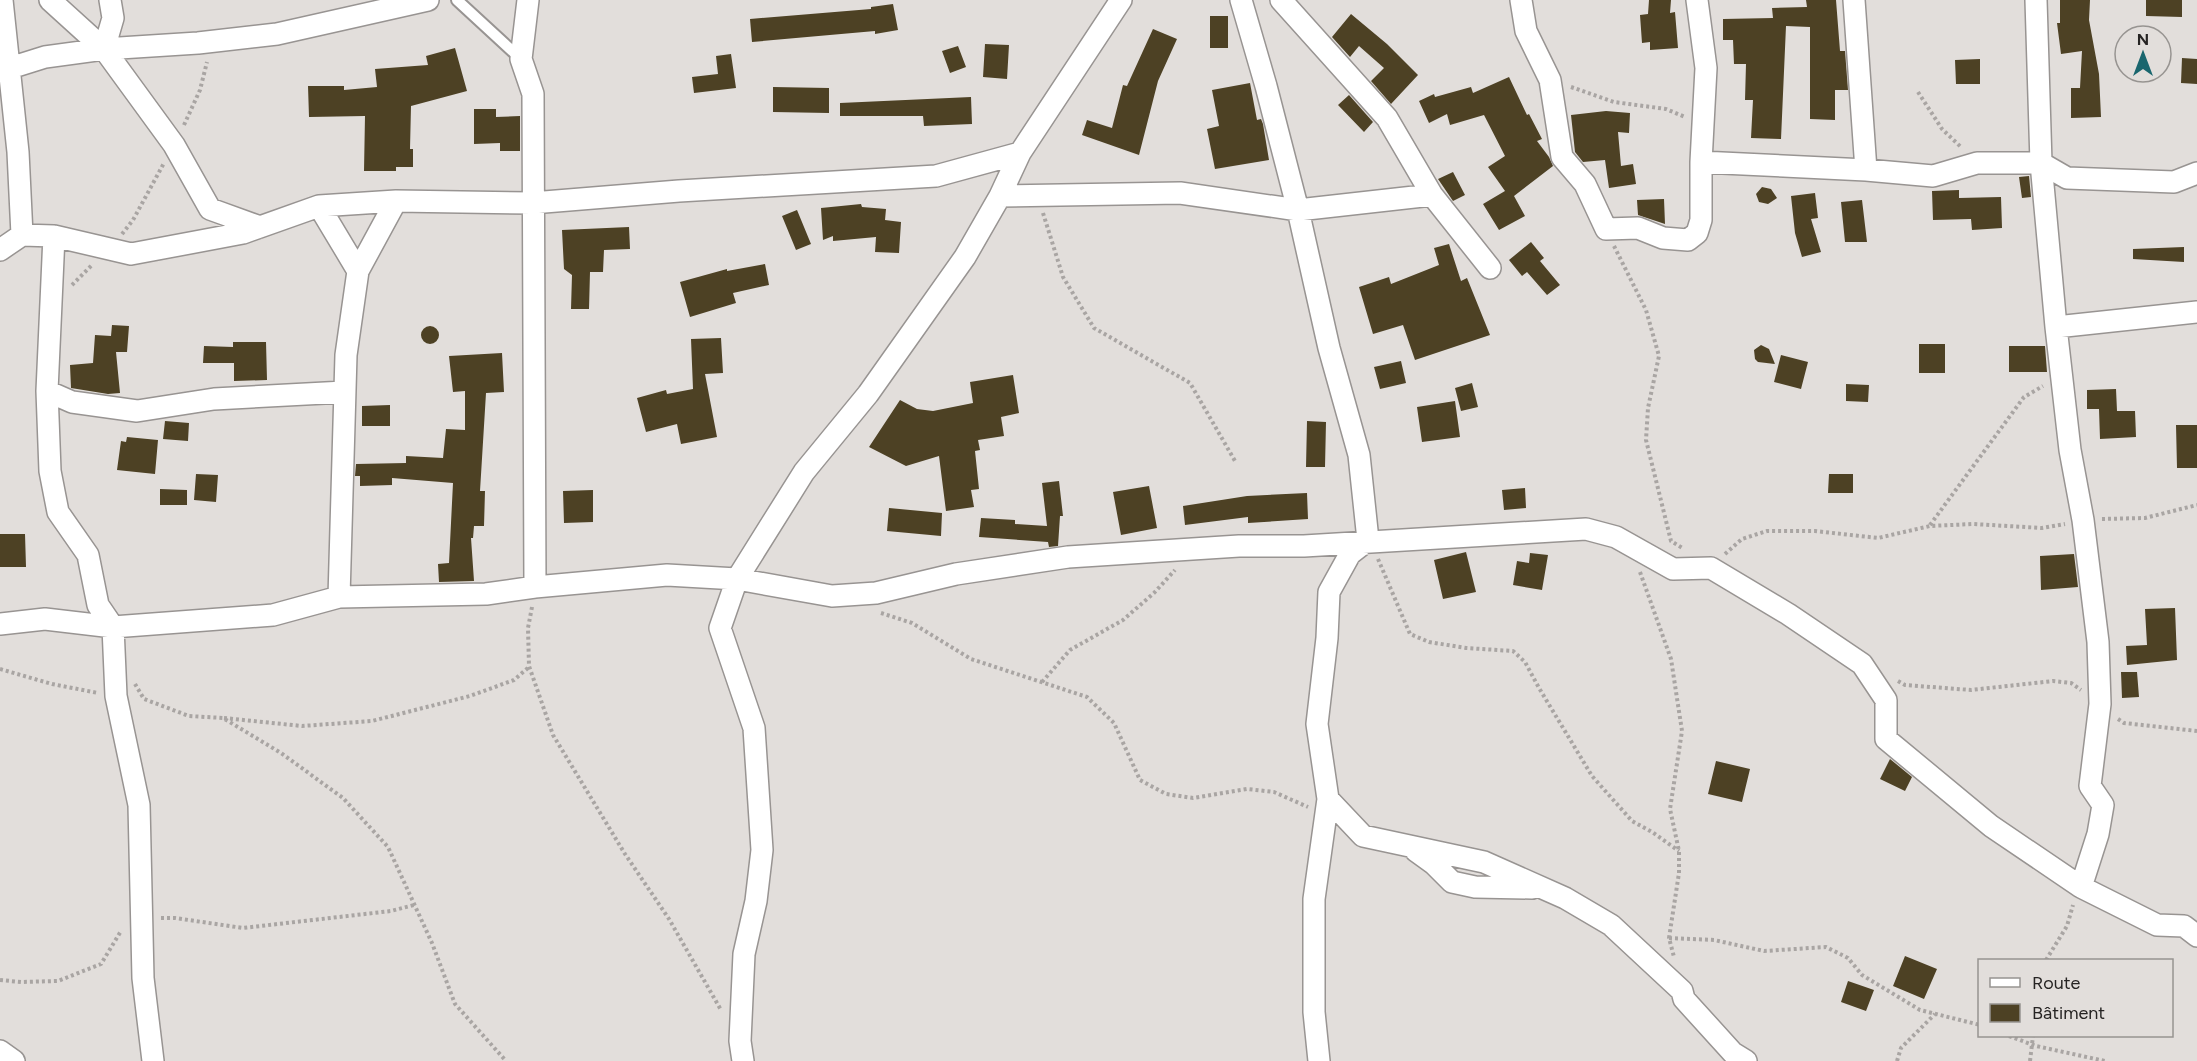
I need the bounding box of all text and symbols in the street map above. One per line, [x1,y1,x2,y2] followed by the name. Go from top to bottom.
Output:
[2113,24,2173,84] north arrow
[2137,30,2149,49] text: N
[1978,959,2173,1037] legend
[2032,972,2081,994] text: Route
[2032,1002,2105,1024] text: Bâtiment

